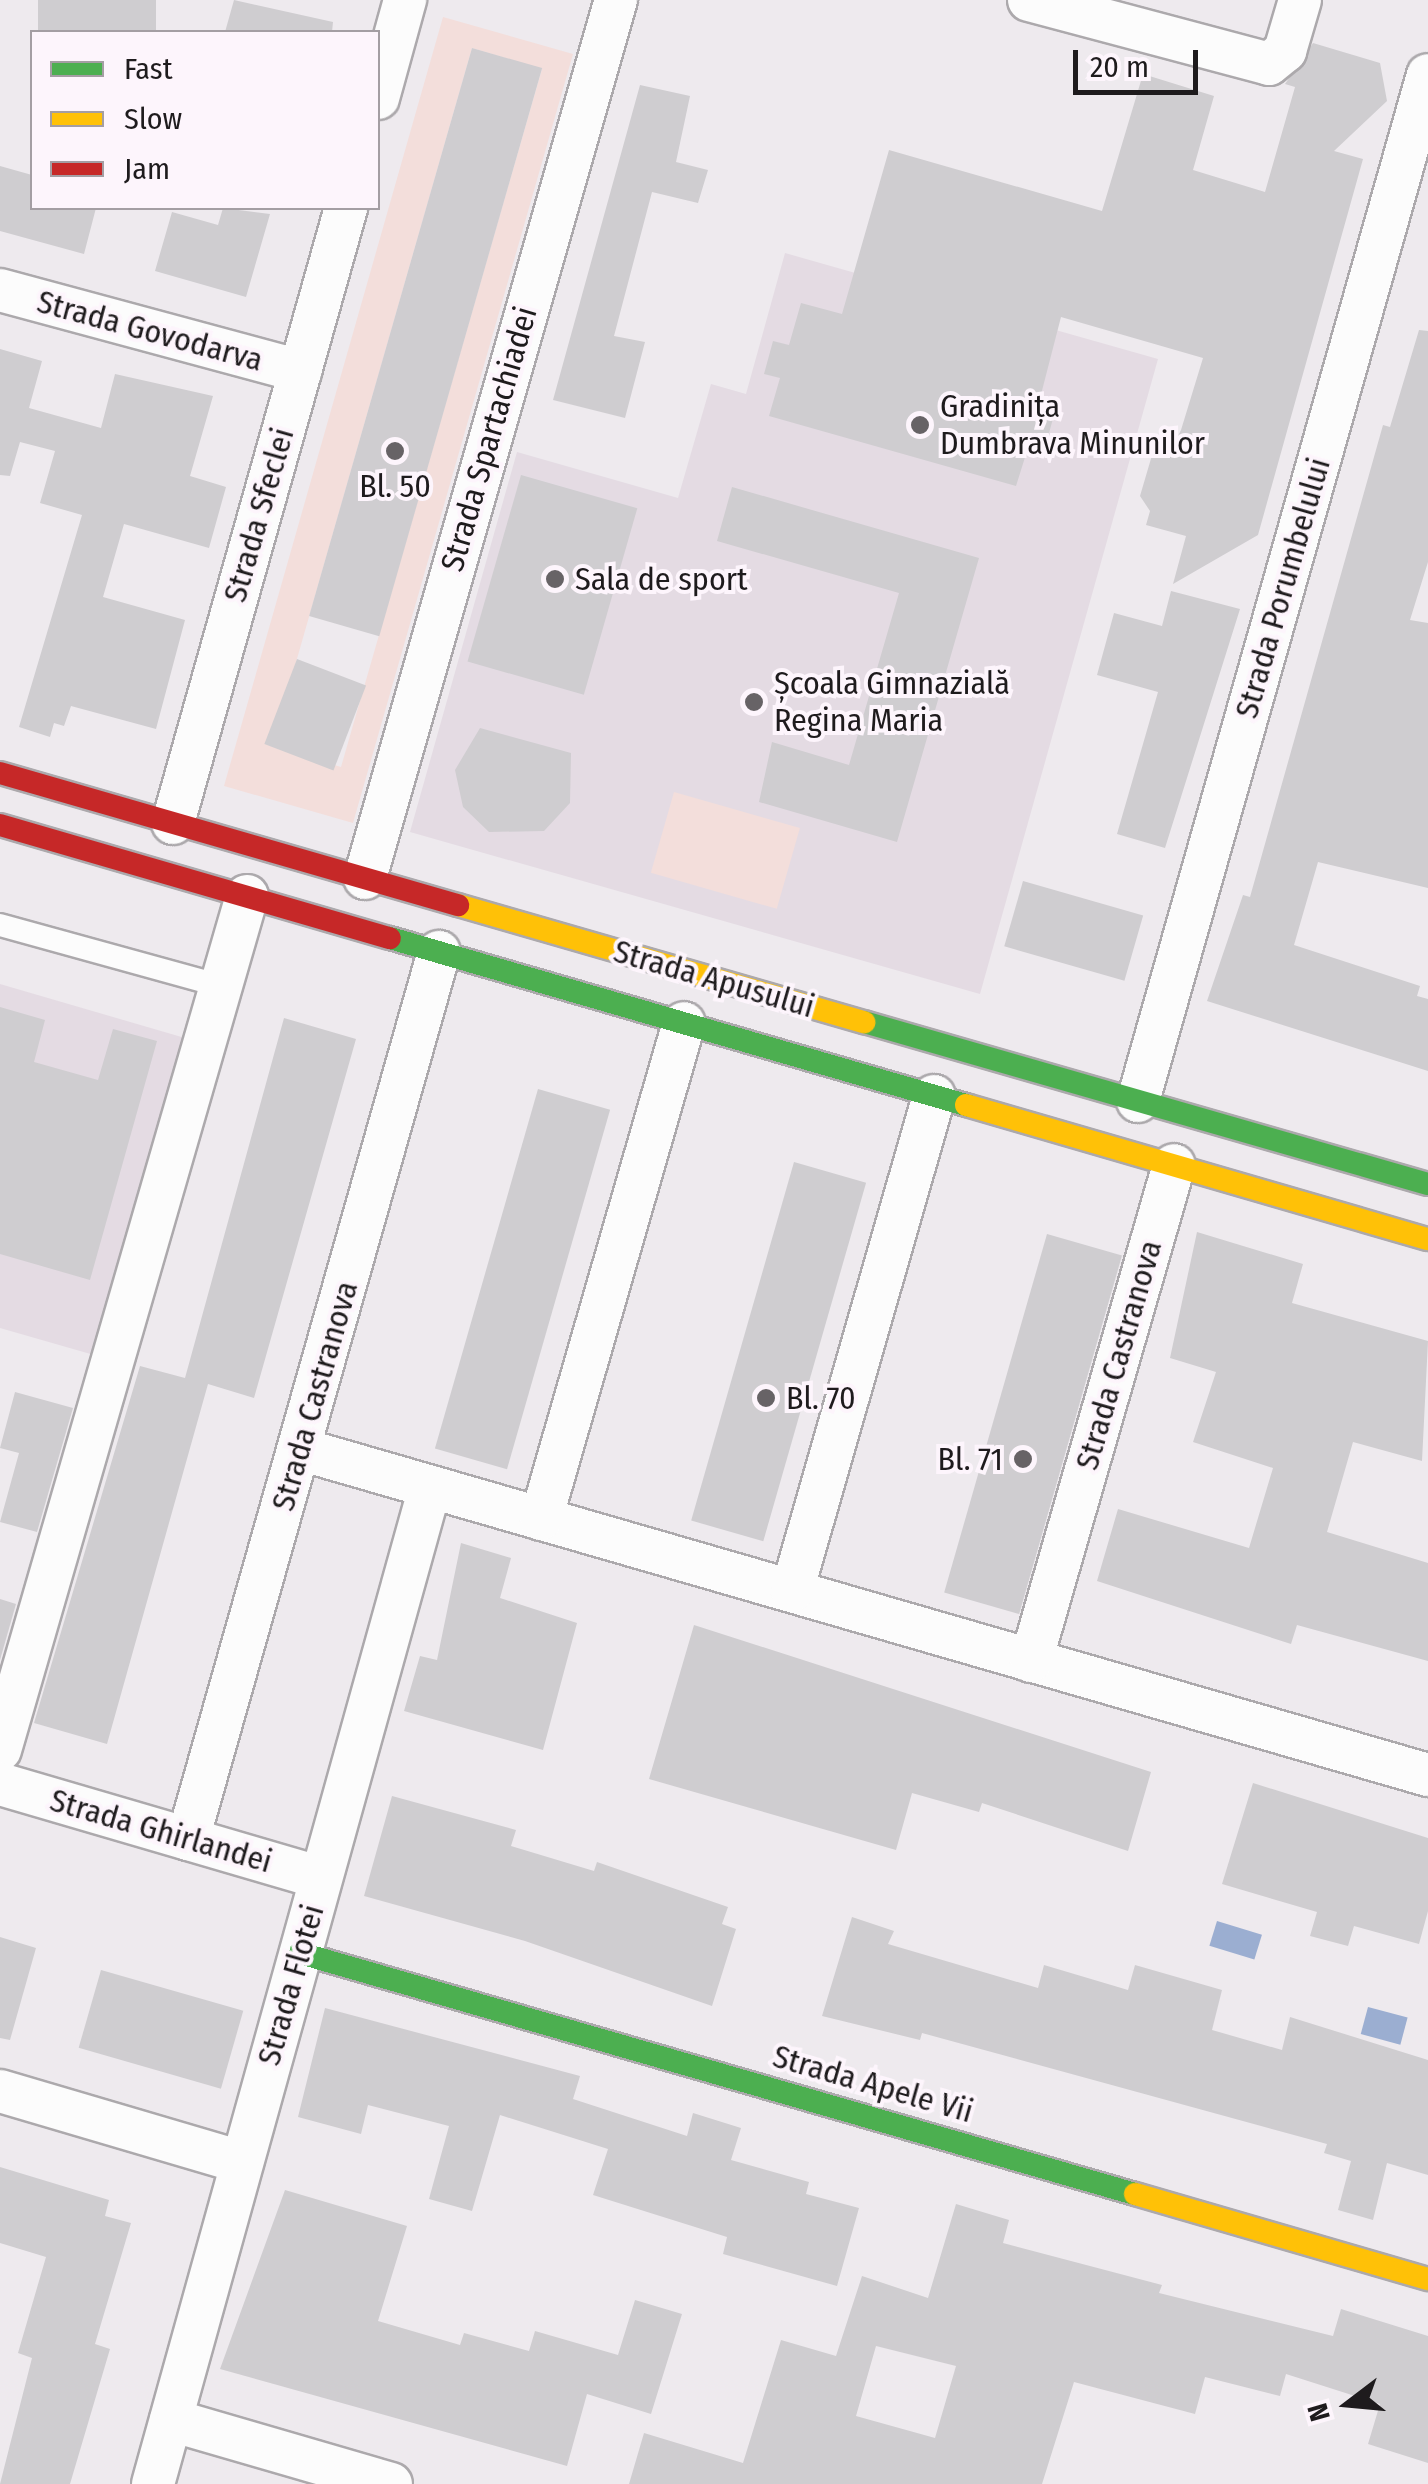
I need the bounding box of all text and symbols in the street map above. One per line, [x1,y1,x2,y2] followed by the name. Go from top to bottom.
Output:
[30,30,380,210] legend
[1078,30,1203,92] scale bar
[1090,49,1149,85] text: 20 m
[124,51,172,87] text: Fast
[124,101,182,137] text: Slow
[124,151,170,187] text: Jam
[33,282,267,380] street label: Strada Govodarva
[433,302,545,576] street label: Strada Spartachiadei
[940,388,1205,463] place label: Gradinița Dumbrava Minunilor
[909,414,931,436] marker: Gradinița Dumbrava Minunilor
[216,424,302,606] street label: Strada Sfeclei
[384,440,406,462] marker: Bl. 50
[1227,453,1339,723] street label: Strada Porumbelului
[359,467,431,505] place label: Bl. 50
[575,560,747,598] place label: Sala de sport
[544,568,566,590] marker: Sala de sport
[774,665,1010,740] place label: Școala Gimnazială Regina Maria
[743,691,765,713] marker: Școala Gimnazială Regina Maria
[609,932,819,1026] street label: Strada Apusului
[1068,1236,1170,1474] street label: Strada Castranova
[264,1277,366,1515] street label: Strada Castranova
[786,1379,856,1417] place label: Bl. 70
[755,1387,777,1409] marker: Bl. 70
[938,1440,1003,1478] place label: Bl. 71
[1012,1448,1034,1470] marker: Bl. 71
[46,1781,276,1881] street label: Strada Ghirlandei
[250,1900,332,2070] street label: Strada Flotei
[769,2037,977,2131] street label: Strada Apele Vii
[1298,2354,1398,2454] north arrow
[1301,2400,1337,2425] text: N

